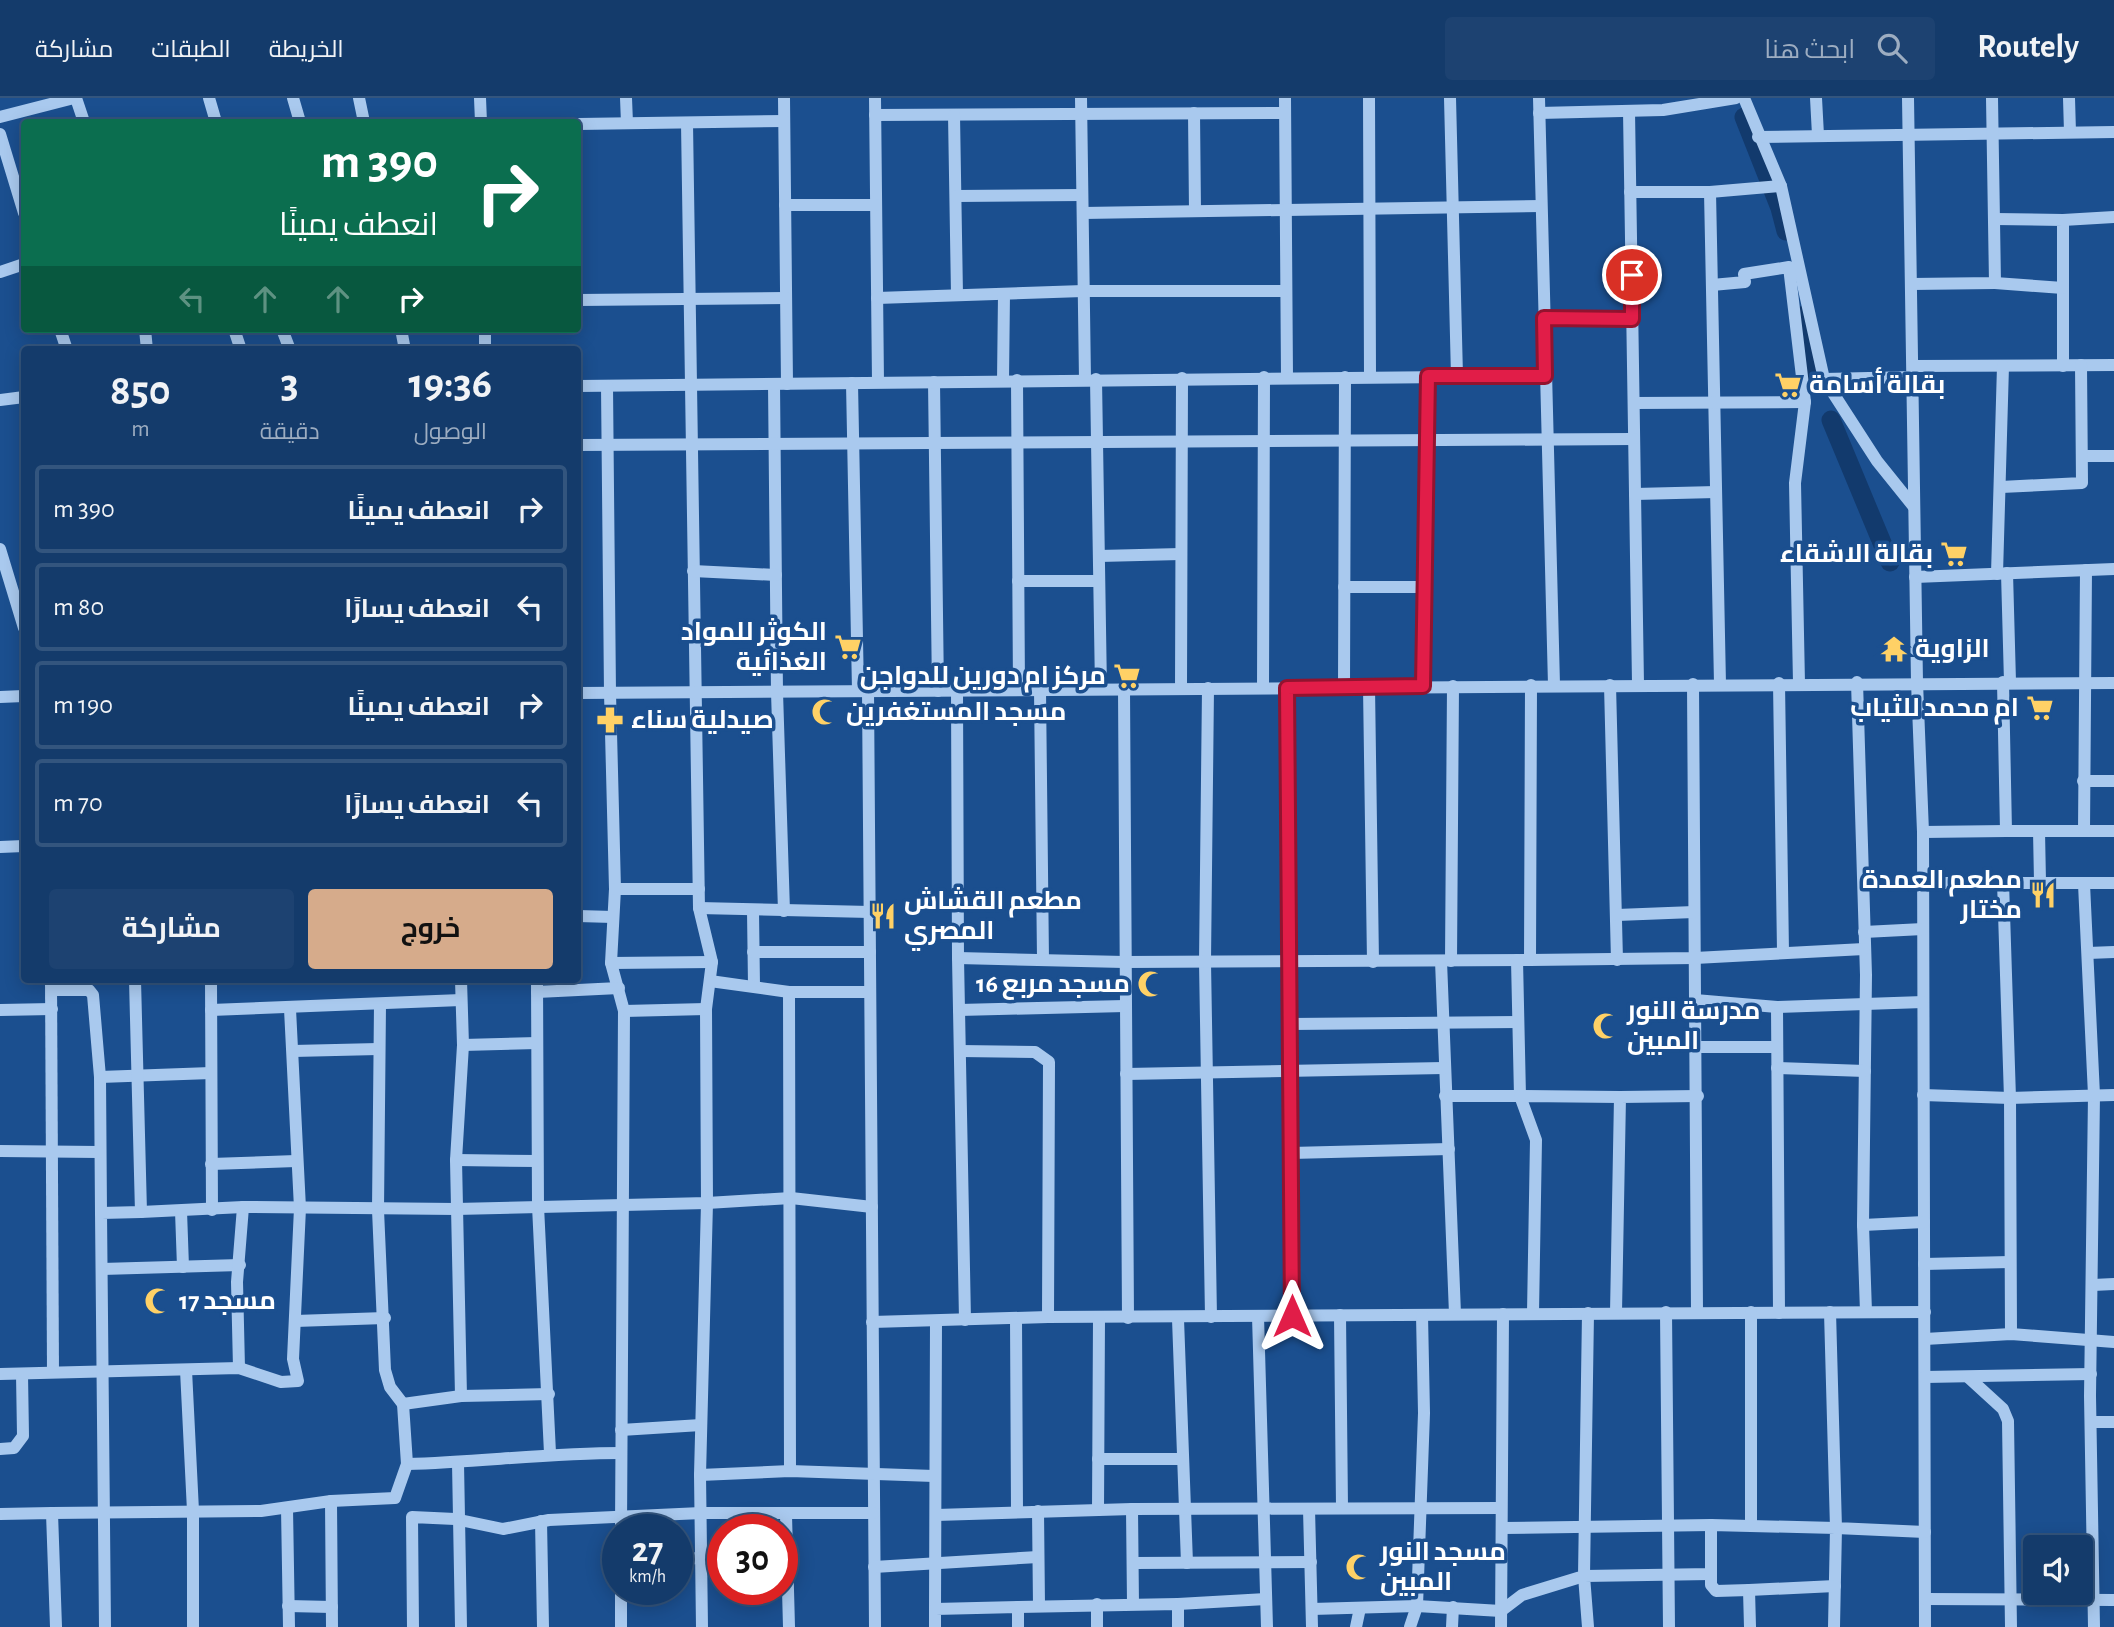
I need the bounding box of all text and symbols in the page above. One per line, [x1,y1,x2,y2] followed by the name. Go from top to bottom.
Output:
[1445,17,1935,80] search box
[1873,29,1911,67] icon: search
[1977,31,2079,64] text: Routely
[1764,37,1855,63] text: ابحث هنا
[35,38,113,62] text: مشاركة
[151,38,231,62] text: الطبقات
[269,38,344,62] text: الخريطة
[321,138,438,187] text: 390 m
[462,147,553,238] icon: right
[279,209,438,241] text: انعطف يمينًا
[1602,245,1662,305] pin
[1613,256,1651,294] icon: arrive
[173,280,211,318] icon: left
[246,280,284,318] icon: ahead
[319,280,357,318] icon: ahead
[392,280,430,318] icon: right
[281,363,299,405] text: 3
[409,363,492,405] text: 19:36
[1809,367,1945,399] place label: بقالة أسامة
[110,370,171,412] text: 850
[1773,370,1803,400] supermarket icon: بقالة أسامة
[131,418,150,441] text: m
[260,421,320,444] text: دقيقة
[414,421,487,444] text: الوصول
[511,490,549,528] icon: right
[53,496,115,522] text: 390 m
[347,498,490,524] text: انعطف يمينًا
[1939,539,1969,569] supermarket icon: بقالة الاشقاء
[1780,540,1933,568] place label: بقالة الاشقاء
[511,588,549,626] icon: left
[53,594,104,620] text: 80 m
[344,596,490,622] text: انعطف يسارًا
[681,618,827,676] place label: الكوثر للمواد الغذائية
[833,632,863,662] supermarket icon: الكوثر للمواد الغذائية
[1879,634,1909,664] temple icon: الزاوية
[1915,636,1990,663] place label: الزاوية
[1112,661,1142,691] supermarket icon: مركز ام دورين للدواجن
[860,663,1106,693] place label: مركز ام دورين للدواجن
[511,686,549,724] icon: right
[53,692,113,718] text: 190 m
[2025,693,2055,723] supermarket icon: ام محمد للثياب
[347,694,490,720] text: انعطف يمينًا
[1850,694,2019,725] place label: ام محمد للثياب
[810,697,840,727] mosque icon: مسجد المستغفرين
[846,699,1066,727] place label: مسجد المستغفرين
[595,705,625,735] pharmacy icon: صيدلية سناء
[631,707,774,734] place label: صيدلية سناء
[511,784,549,822] icon: left
[53,790,103,816] text: 70 m
[344,792,490,818] text: انعطف يسارًا
[1862,867,2022,924] place label: مطعم العمدة مختار
[2028,880,2058,910] restaurant icon: مطعم العمدة مختار
[904,887,1082,951] place label: مطعم القشاش المصري
[49,889,294,969] button: مشاركة
[308,889,553,969] button: خروج
[868,901,898,931] restaurant icon: مطعم القشاش المصري
[1136,969,1166,999] mosque icon: مسجد مربع 16
[976,971,1130,1000] place label: مسجد مربع 16
[1626,998,1760,1056] place label: مدرسة النور المبين
[1591,1011,1621,1041] mosque icon: مدرسة النور المبين
[1255,1279,1329,1353] position arrow
[143,1286,173,1316] mosque icon: مسجد 17
[179,1288,276,1315] place label: مسجد 17
[707,1514,798,1605] speed limit sign: 30
[632,1533,663,1568] text: 27
[2023,1535,2093,1605] map controls
[2023,1535,2093,1605] button: sound
[1379,1539,1506,1597] place label: مسجد النور المبين
[1344,1552,1374,1582] mosque icon: مسجد النور المبين
[629,1568,666,1586] text: km/h

